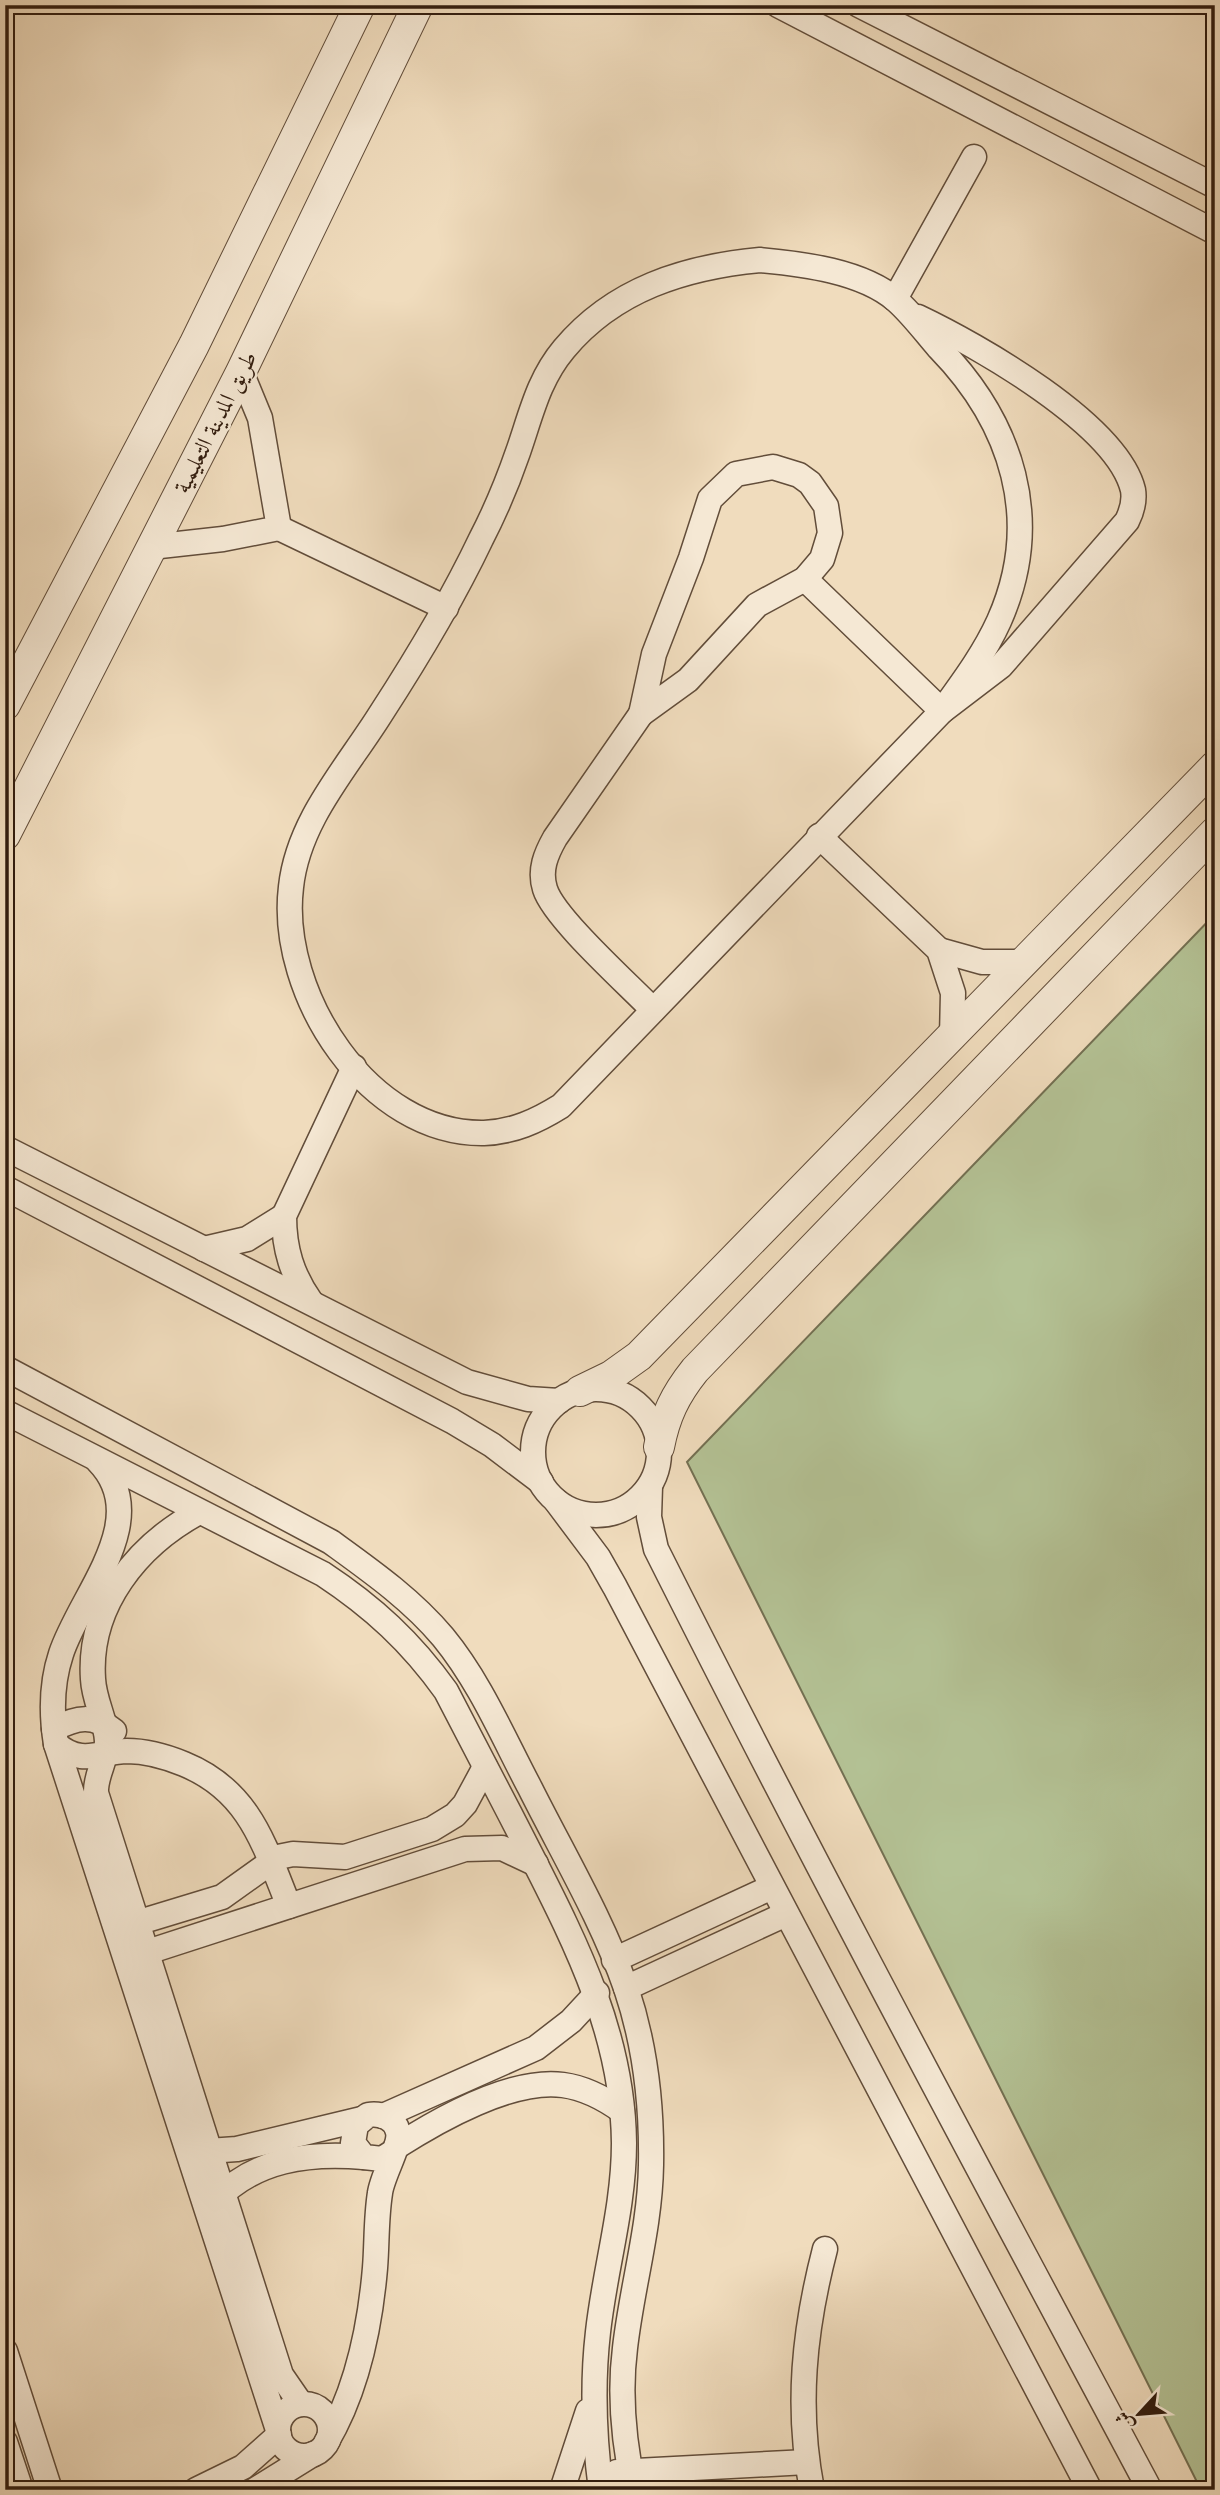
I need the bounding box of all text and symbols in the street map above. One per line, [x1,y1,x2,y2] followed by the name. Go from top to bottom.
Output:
[166,346,265,499] street label: طريق المدينة التعليمية
[1104,2380,1174,2450] north arrow
[1109,2407,1140,2435] text: ش

